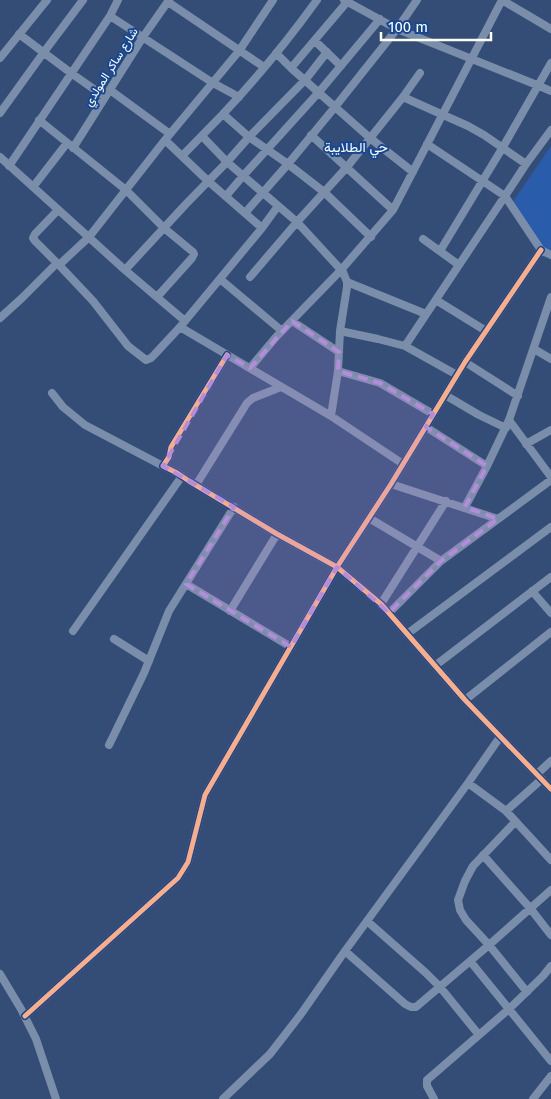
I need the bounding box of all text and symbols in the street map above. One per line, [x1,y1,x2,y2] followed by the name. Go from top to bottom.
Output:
[381,10,491,42] scale bar
[388,18,428,36] text: 100 m
[81,25,143,110] street label: شارع ساكر المولدي
[324,139,388,159] district label: حي الطلايبة

